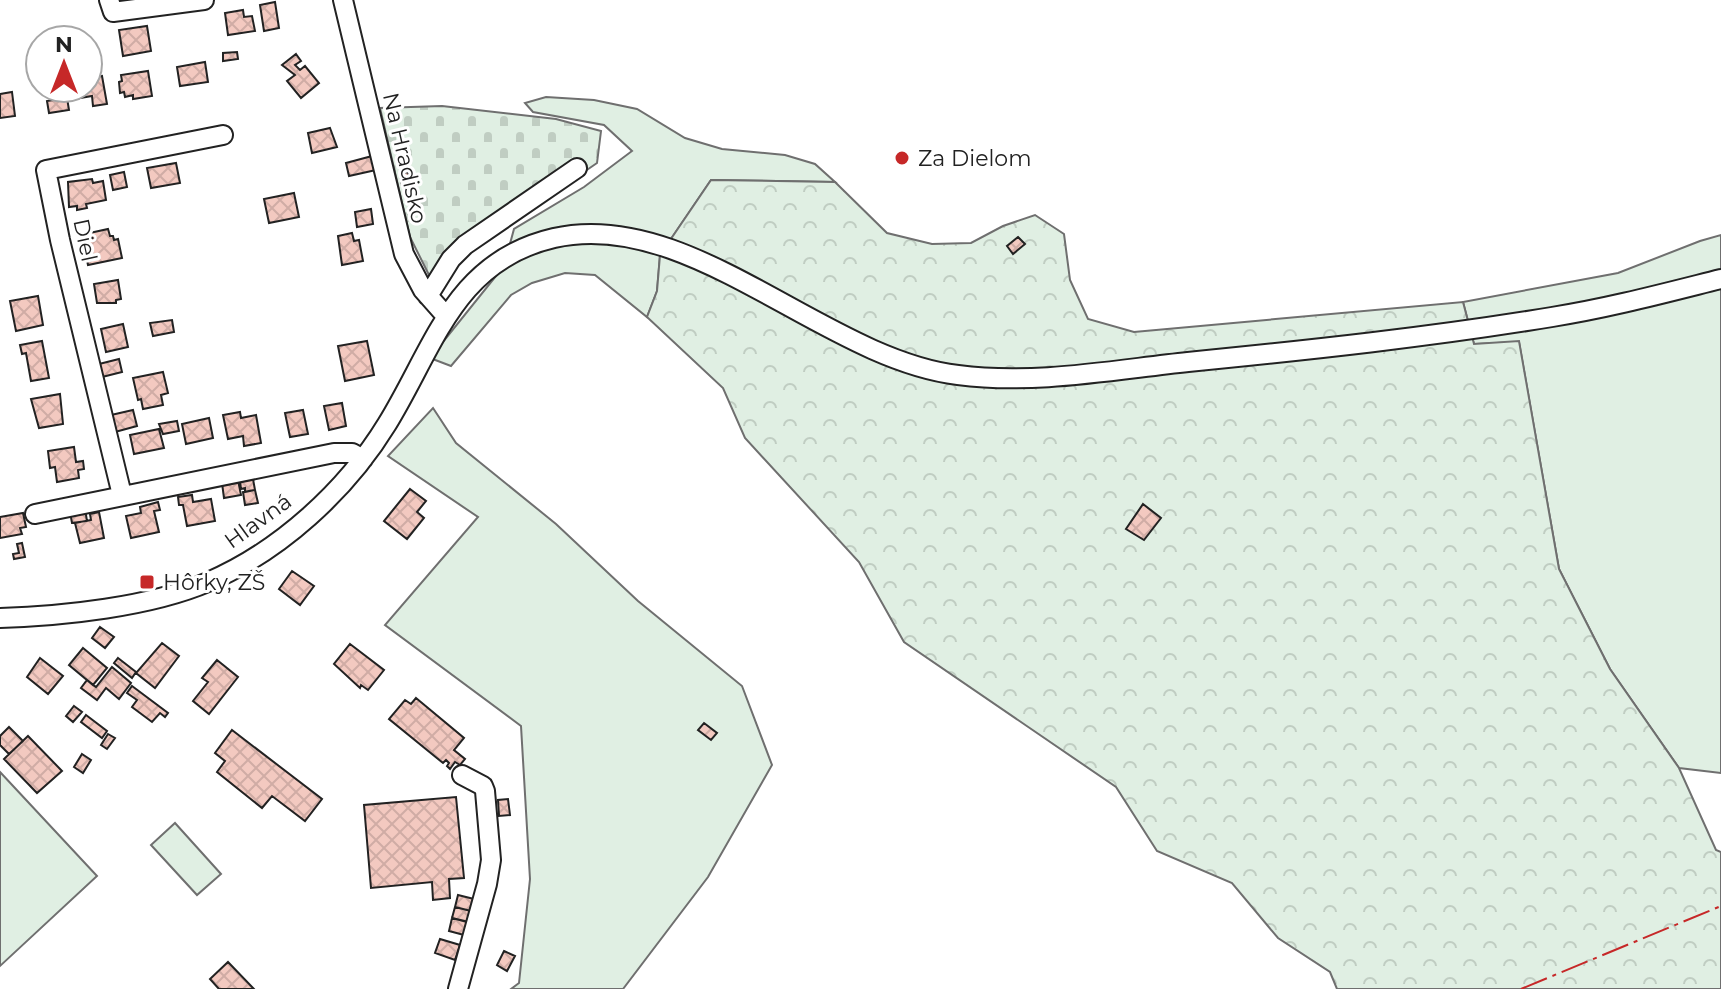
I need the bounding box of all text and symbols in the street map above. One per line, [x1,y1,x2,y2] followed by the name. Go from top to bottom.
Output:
[24,24,104,104] north arrow
[55,31,73,58] text: N
[377,90,433,226] street label: Na Hradisko
[918,145,1032,172] place label: Za Dielom
[893,149,911,167] marker: Za Dielom
[67,216,103,264] street label: Diel
[219,488,297,554] street label: Hlavná
[163,569,265,596] place label: Hôrky, ZŠ
[138,573,156,591] marker: Hôrky, ZŠ

